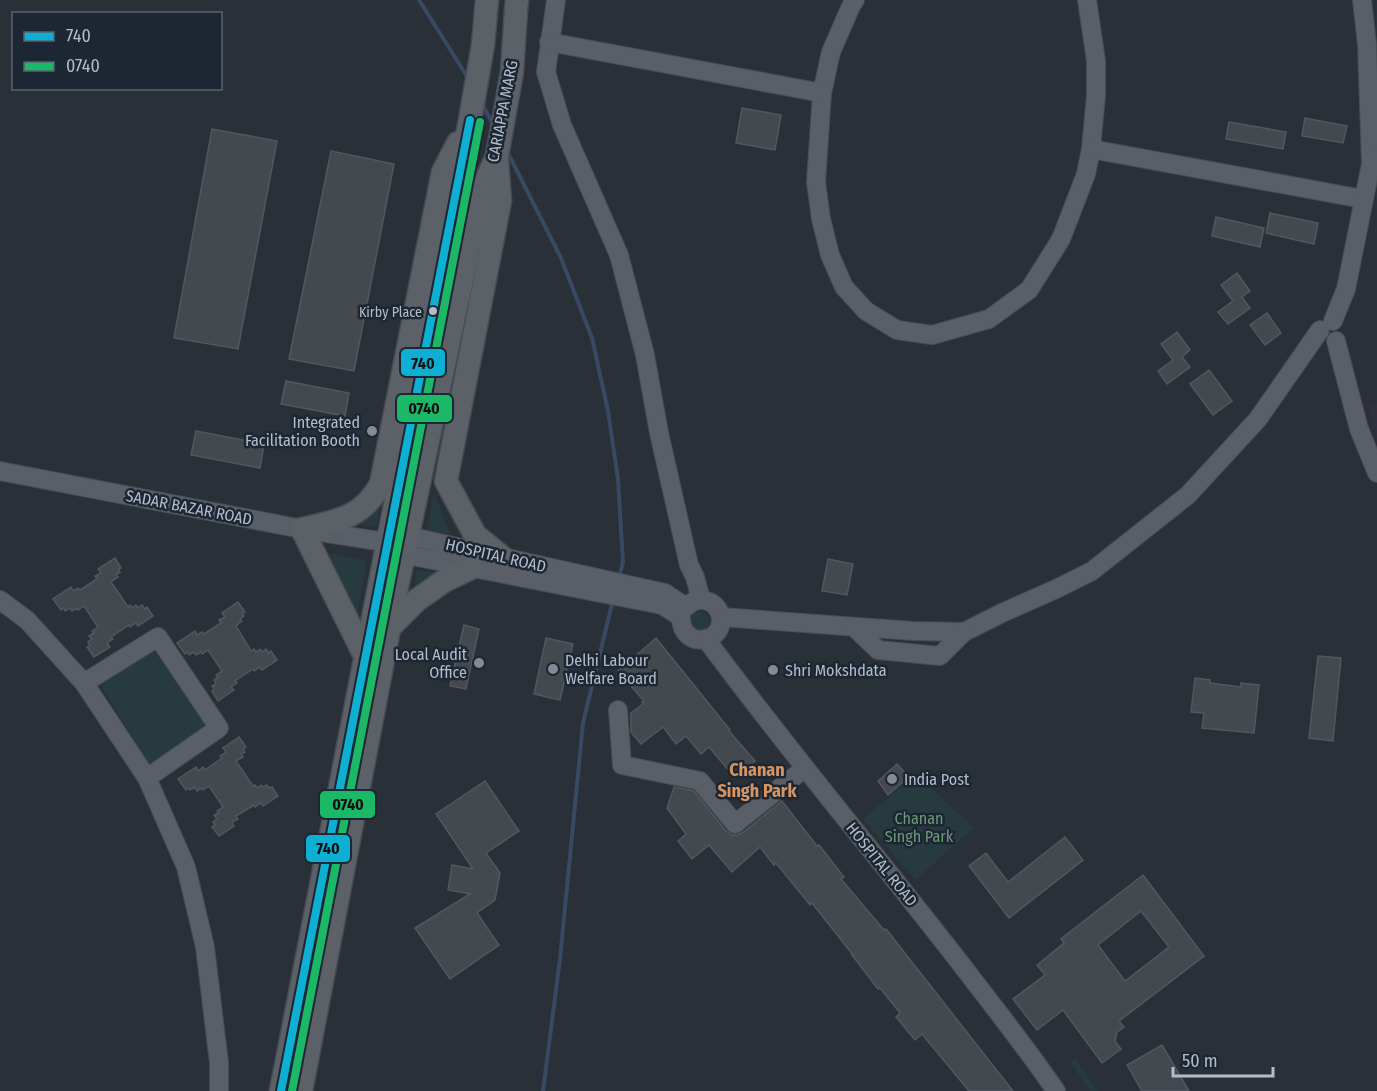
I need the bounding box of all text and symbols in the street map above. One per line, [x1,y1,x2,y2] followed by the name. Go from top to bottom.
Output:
[12,12,222,90] legend
[66,25,91,47] text: 740
[66,55,100,77] text: 0740
[483,59,522,164] street label: CARIAPPA MARG
[359,304,422,321] place label: Kirby Place
[427,305,439,317] marker: Kirby Place
[400,348,446,377] line badge: 740
[411,354,435,373] text: 740
[396,394,453,423] line badge: 0740
[408,399,440,418] text: 0740
[245,413,360,450] place label: Integrated Facilitation Booth
[365,424,379,438] marker: Integrated Facilitation Booth
[124,486,254,529] street label: SADAR BAZAR ROAD
[444,535,548,576] street label: HOSPITAL ROAD
[395,645,468,682] place label: Local Audit Office
[565,651,657,688] place label: Delhi Labour Welfare Board
[472,656,486,670] marker: Local Audit Office
[785,661,887,680] place label: Shri Mokshdata
[546,662,560,676] marker: Delhi Labour Welfare Board
[766,663,780,677] marker: Shri Mokshdata
[717,759,797,802] district label: Chanan Singh Park
[904,770,970,789] place label: India Post
[885,772,899,786] marker: India Post
[319,790,376,819] line badge: 0740
[332,795,364,814] text: 0740
[885,809,954,846] park label: Chanan Singh Park
[842,819,921,910] street label: HOSPITAL ROAD
[305,834,351,863] line badge: 740
[316,839,340,858] text: 740
[1173,1040,1274,1078] scale bar
[1182,1050,1218,1072] text: 50 m

